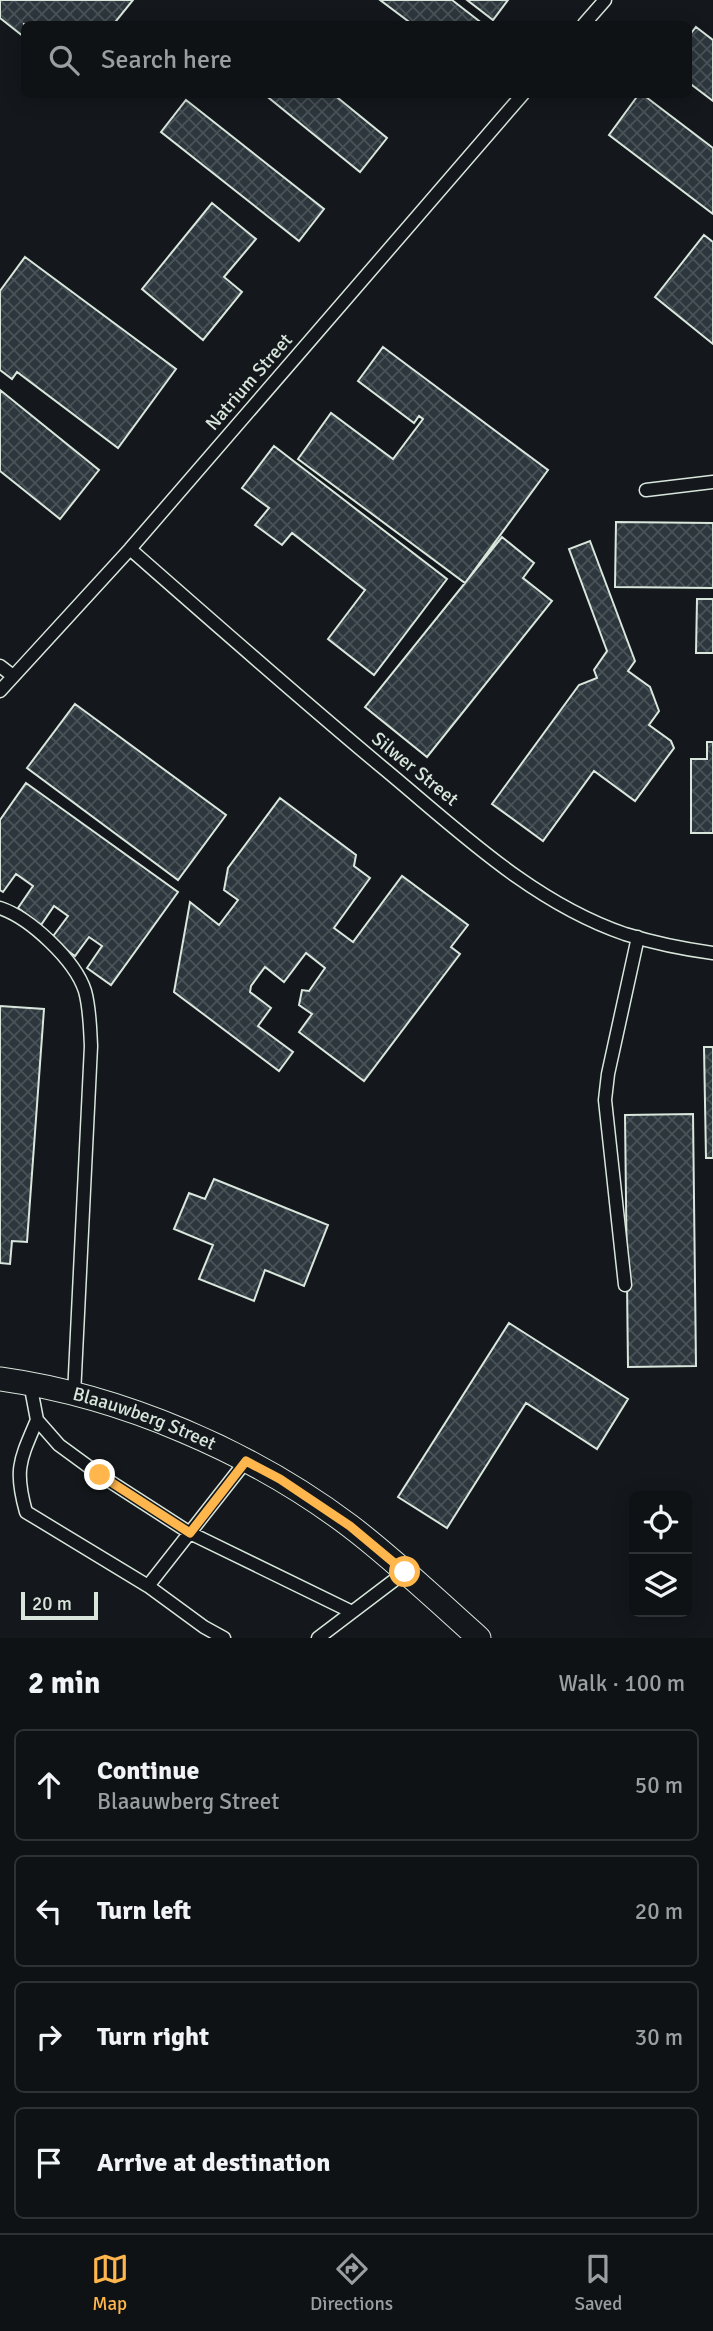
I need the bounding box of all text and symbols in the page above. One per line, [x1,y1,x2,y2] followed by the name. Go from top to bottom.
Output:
[21,21,692,98] search box
[45,41,83,79] icon: search
[101,44,232,76] text: Search here
[200,328,298,435] street label: Natrium Street
[367,727,464,812] street label: Silwer Street
[70,1382,220,1456] street label: Blaauwberg Street
[84,1459,115,1490] route end
[629,1491,692,1617] map controls
[629,1491,692,1554] button: locate
[629,1554,692,1617] button: layers
[389,1556,420,1587] route start
[21,1589,98,1621] scale bar
[32,1592,72,1616] text: 20 m
[28,1665,100,1702] text: 2 min
[559,1669,685,1698] text: Walk · 100 m
[97,1755,199,1787] text: Continue
[30,1766,68,1804] icon: ahead
[635,1771,683,1800] text: 50 m
[97,1787,279,1816] text: Blaauwberg Street
[30,1892,68,1930] icon: left
[97,1895,191,1927] text: Turn left
[635,1897,683,1926] text: 20 m
[30,2018,68,2056] icon: right
[97,2021,209,2053] text: Turn right
[635,2023,683,2052] text: 30 m
[30,2144,68,2182] icon: arrive
[97,2147,330,2179] text: Arrive at destination
[91,2250,129,2316] tab: Map
[310,2250,393,2316] tab: Directions
[574,2250,622,2316] tab: Saved

